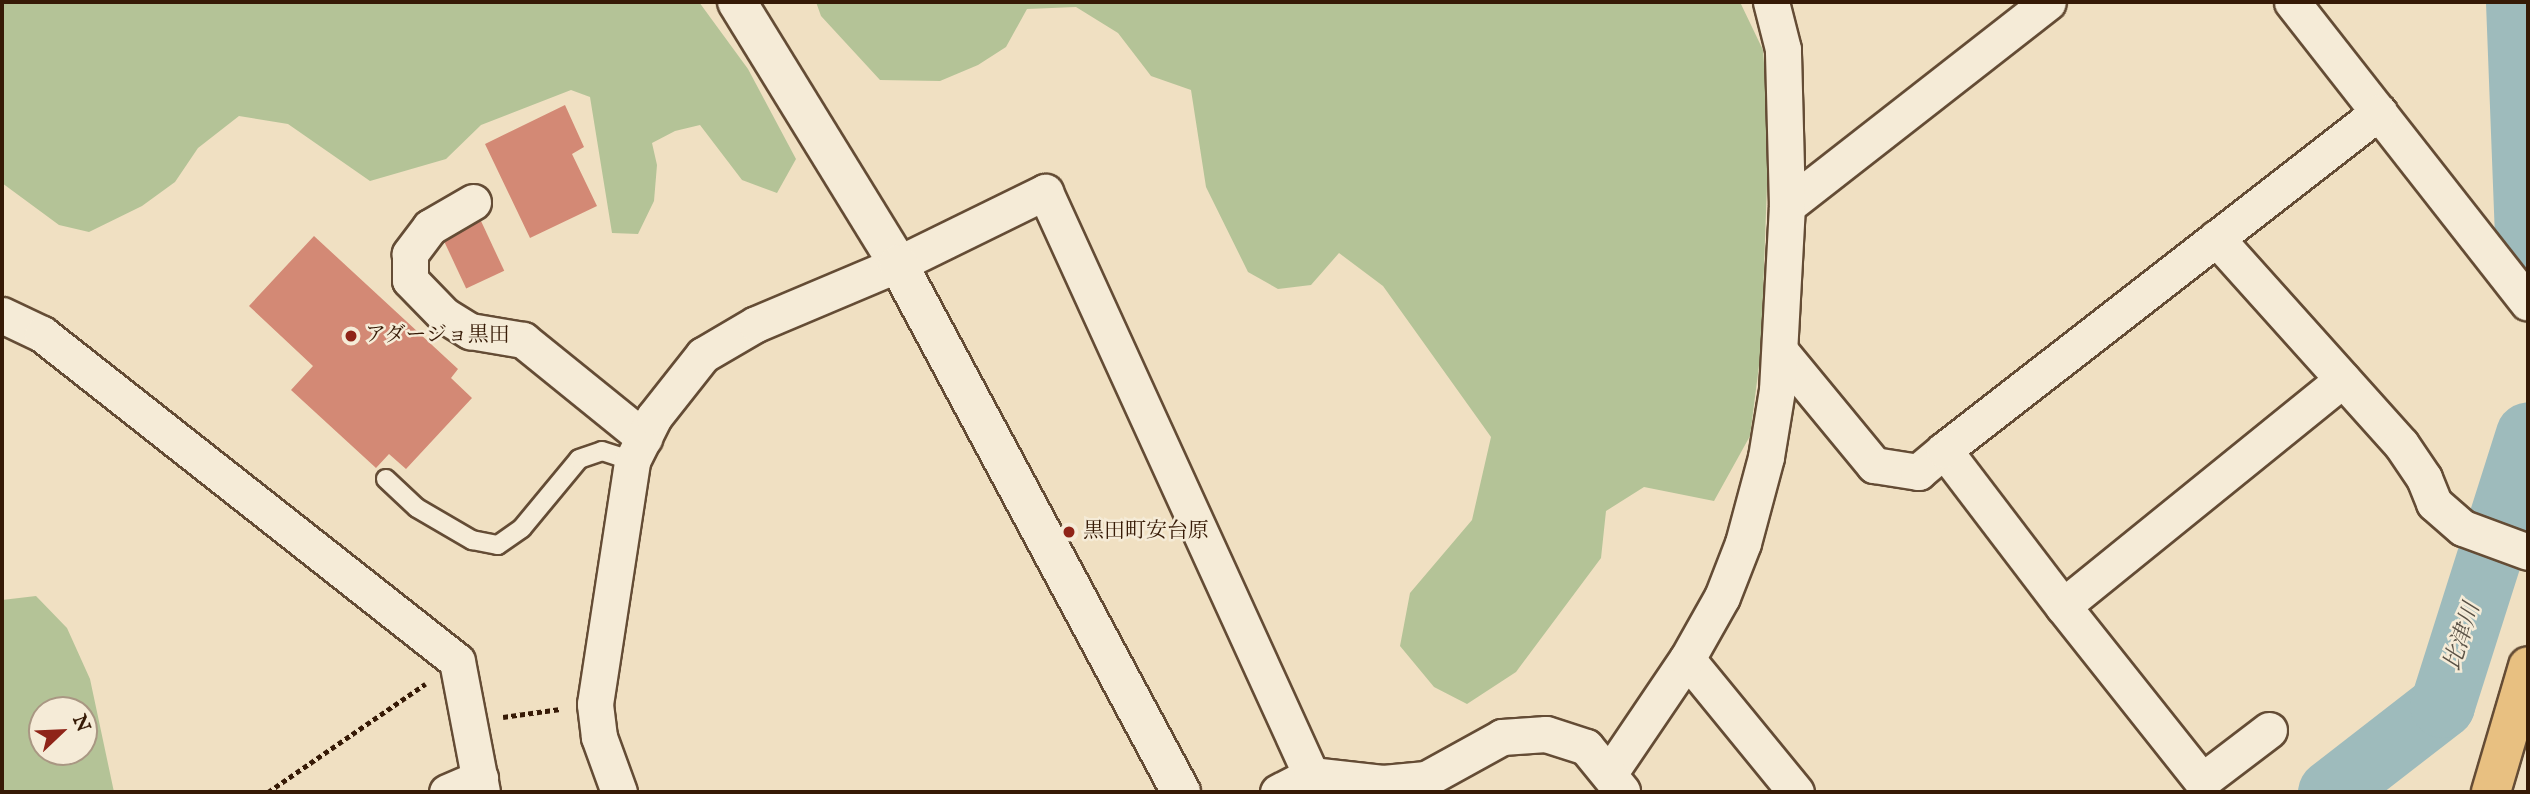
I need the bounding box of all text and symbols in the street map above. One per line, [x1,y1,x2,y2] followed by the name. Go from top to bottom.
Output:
[365,323,512,349] place label: アダージョ黒田
[343,328,359,344] marker: アダージョ黒田
[1083,519,1209,545] place label: 黒田町安台原
[1061,524,1077,540] marker: 黒田町安台原
[2439,600,2487,674] water label: 比津川
[28,696,98,766] north arrow
[66,711,95,736] text: N

